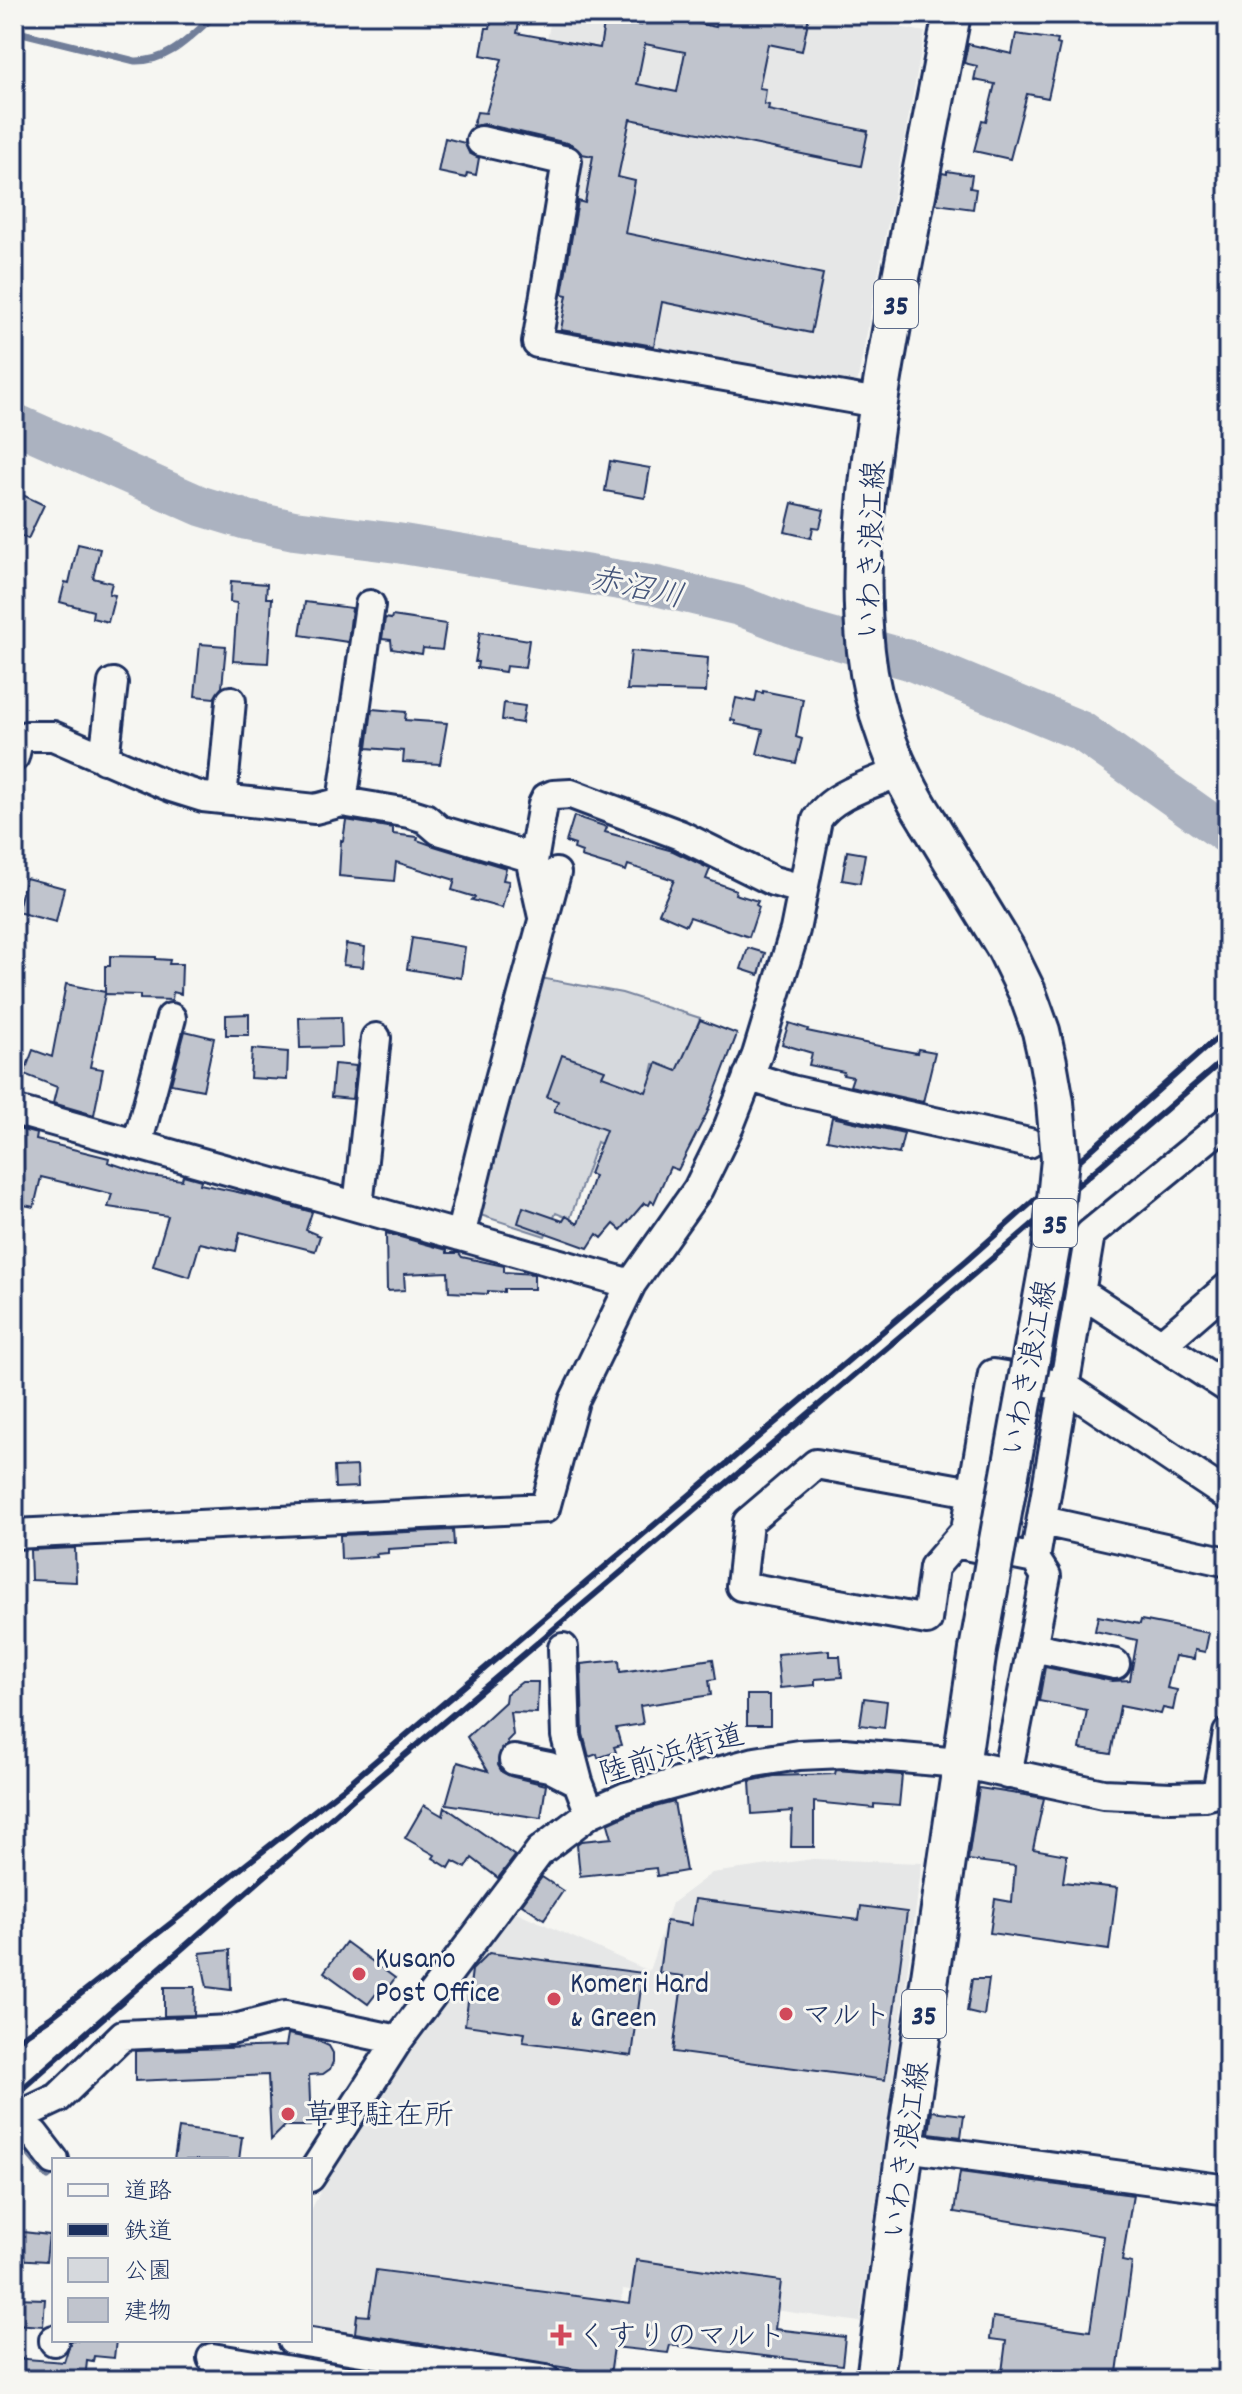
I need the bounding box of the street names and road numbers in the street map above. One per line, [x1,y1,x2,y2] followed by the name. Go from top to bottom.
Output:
[874,280,918,328] road number: 35
[850,459,899,641] street label: いわき浪江線
[1033,1199,1077,1247] road number: 35
[994,1276,1071,1461] street label: いわき浪江線
[594,1716,750,1799] street label: 陸前浜街道
[902,1990,946,2038] road number: 35
[876,2059,943,2243] street label: いわき浪江線

